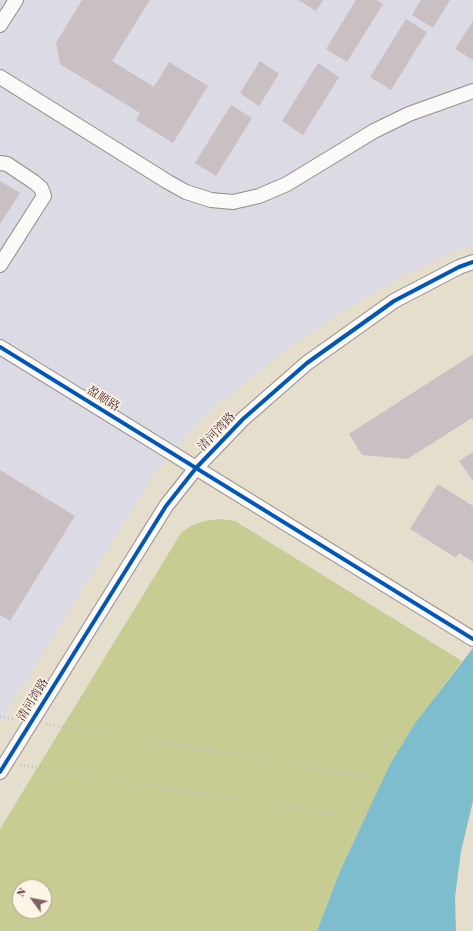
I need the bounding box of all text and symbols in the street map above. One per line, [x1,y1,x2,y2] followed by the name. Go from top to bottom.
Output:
[84,383,122,415] street label: 盈顺路
[195,410,239,454] street label: 清河湾路
[14,676,52,724] street label: 清河湾路
[12,879,52,919] north arrow
[15,886,29,899] text: N

